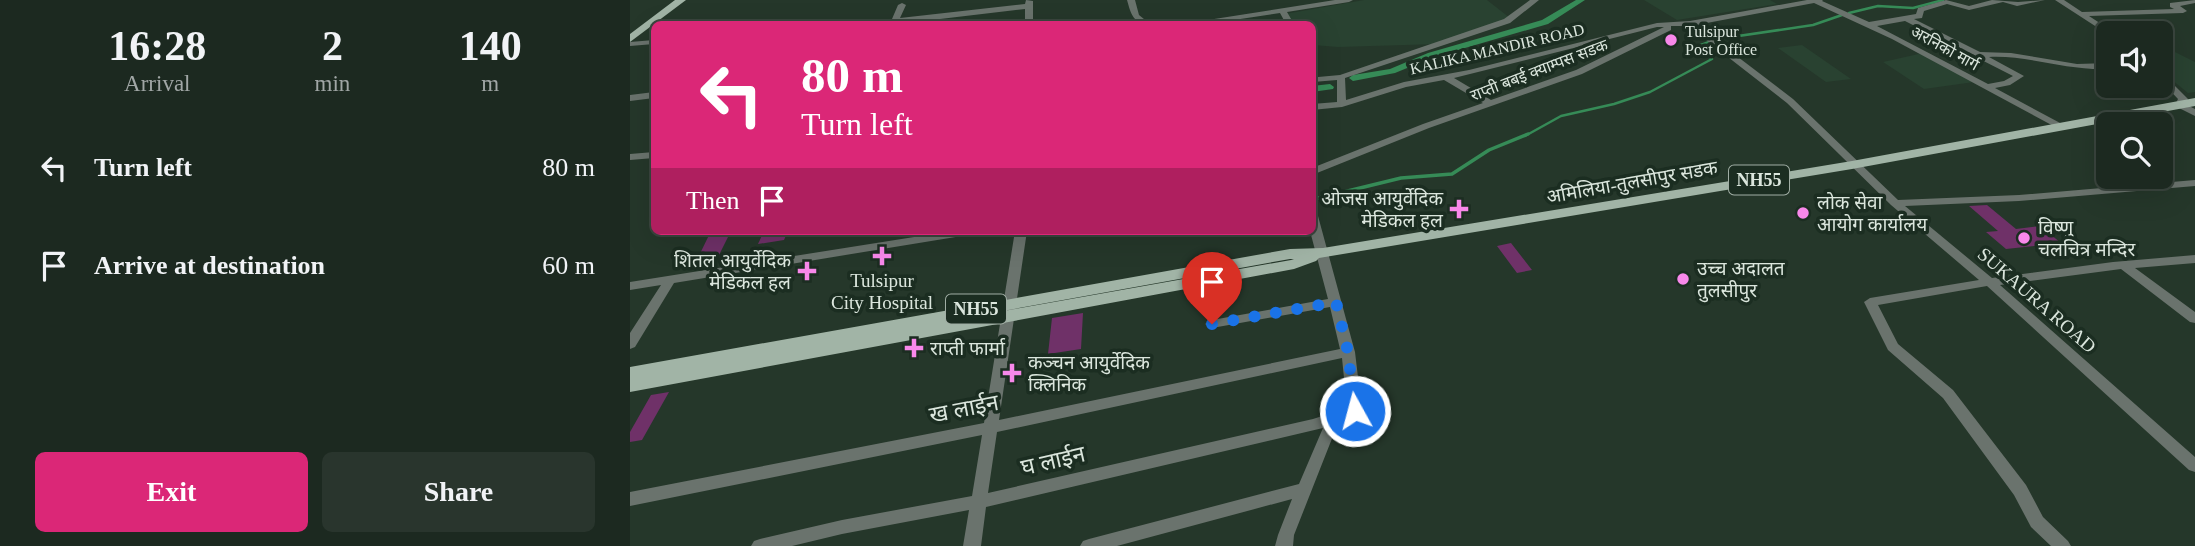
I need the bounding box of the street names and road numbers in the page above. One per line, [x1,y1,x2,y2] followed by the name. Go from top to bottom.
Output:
[1408,21,1586,77] street label: KALIKA MANDIR ROAD
[1908,22,1983,74] street label: अरनिको मार्ग
[1468,35,1611,104] street label: राप्ती बबई क्याम्पस सडक
[1545,157,1720,209] street label: अमिलिया-तुलसीपुर सडक
[1729,166,1789,195] road number: NH55
[1974,243,2100,357] street label: SUKAURA ROAD
[946,295,1006,324] road number: NH55
[927,389,1002,428] street label: ख लाईन
[1018,440,1089,480] street label: घ लाईन

